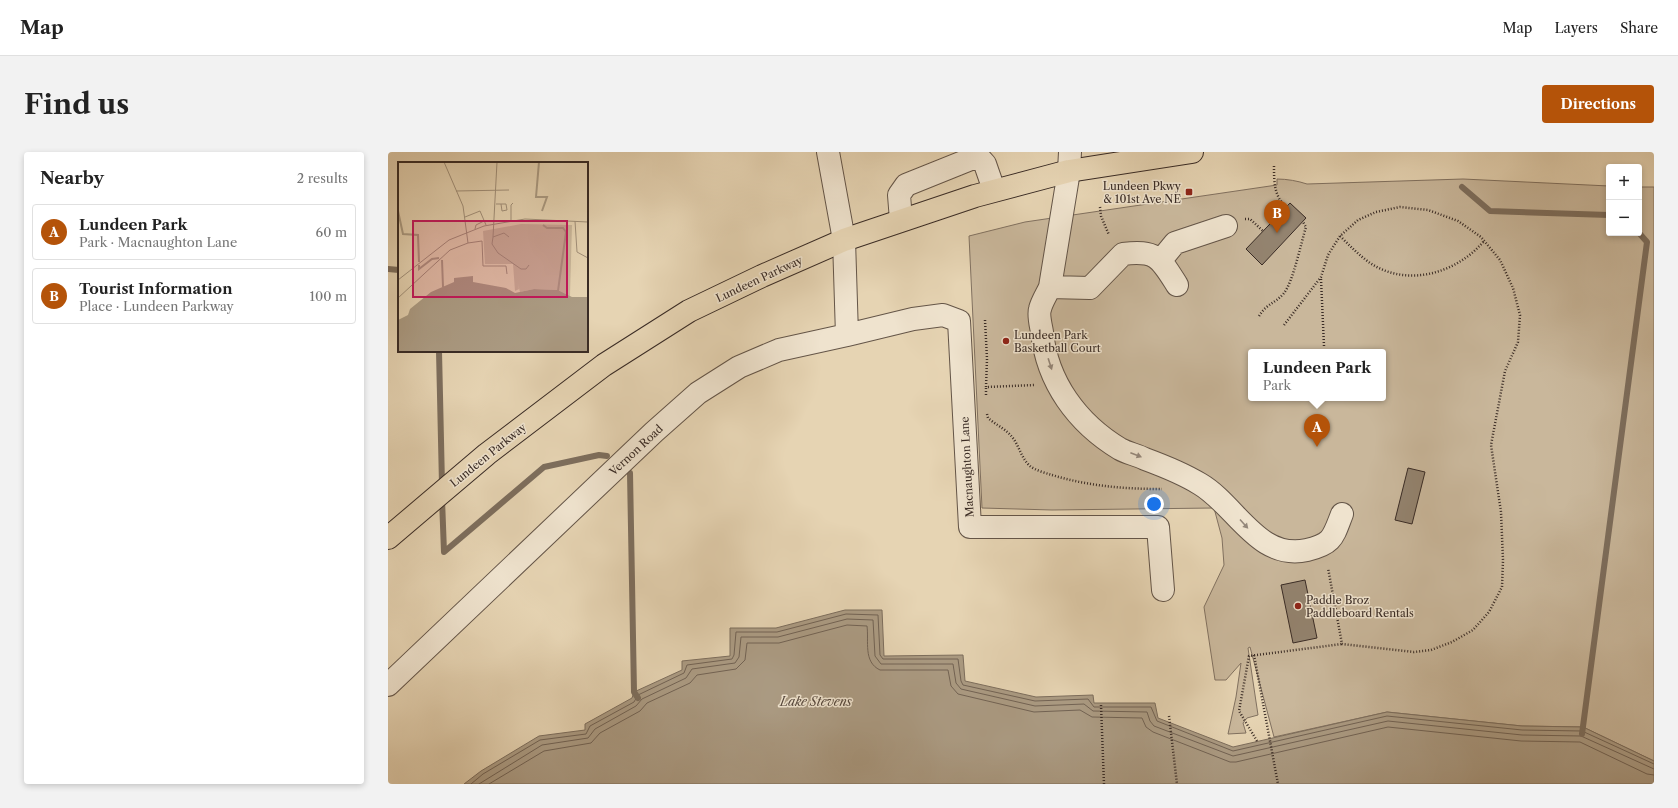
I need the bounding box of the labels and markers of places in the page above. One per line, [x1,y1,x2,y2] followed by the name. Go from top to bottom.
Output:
[1103,179,1182,206] place label: Lundeen Pkwy & 101st Ave NE
[1184,187,1194,197] marker: Lundeen Pkwy & 101st Ave NE
[1264,200,1290,233] pin: B
[1014,328,1101,355] place label: Lundeen Park Basketball Court
[1001,336,1011,346] marker: Lundeen Park Basketball Court
[1304,414,1330,447] pin: A
[1306,593,1414,620] place label: Paddle Broz Paddleboard Rentals
[1293,601,1303,611] marker: Paddle Broz Paddleboard Rentals

